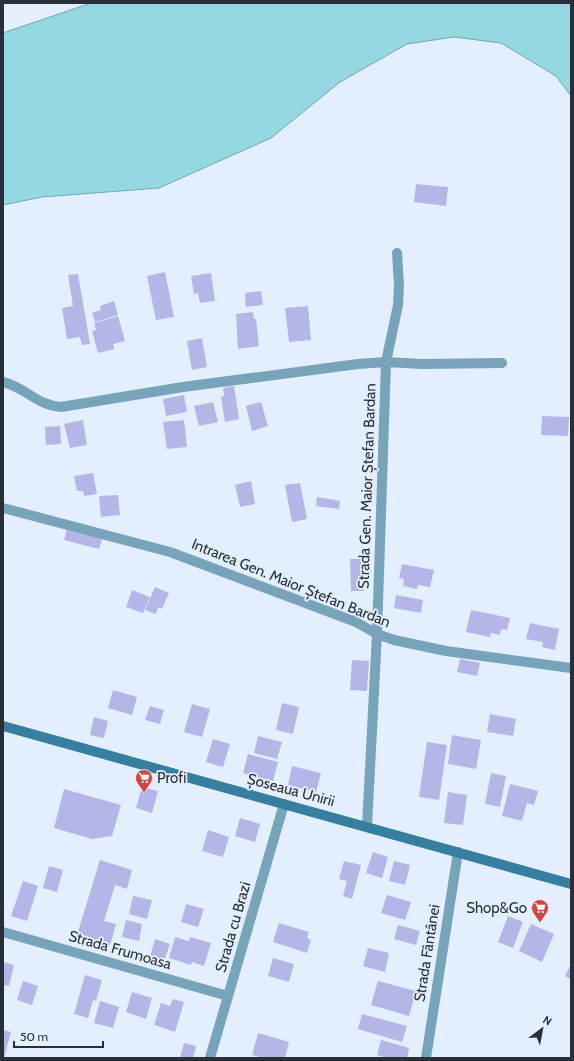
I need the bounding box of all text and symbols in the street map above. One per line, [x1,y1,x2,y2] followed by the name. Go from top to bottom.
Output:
[354,383,381,589] street label: Strada Gen. Maior Ștefan Bardan
[189,535,393,632] street label: Intrarea Gen. Maior Ștefan Bardan
[134,768,154,793] supermarket icon: Profi
[157,769,186,787] place label: Profi
[245,770,337,811] street label: Șoseaua Unirii
[211,880,255,974] street label: Strada cu Brazi
[530,898,550,923] supermarket icon: Shop&Go
[466,899,527,917] place label: Shop&Go
[410,903,444,1003] street label: Strada Fântânei
[67,927,174,973] street label: Strada Frumoasa
[522,1009,562,1049] north arrow
[540,1013,554,1029] text: N
[14,1023,103,1049] scale bar
[20,1029,48,1044] text: 50 m

